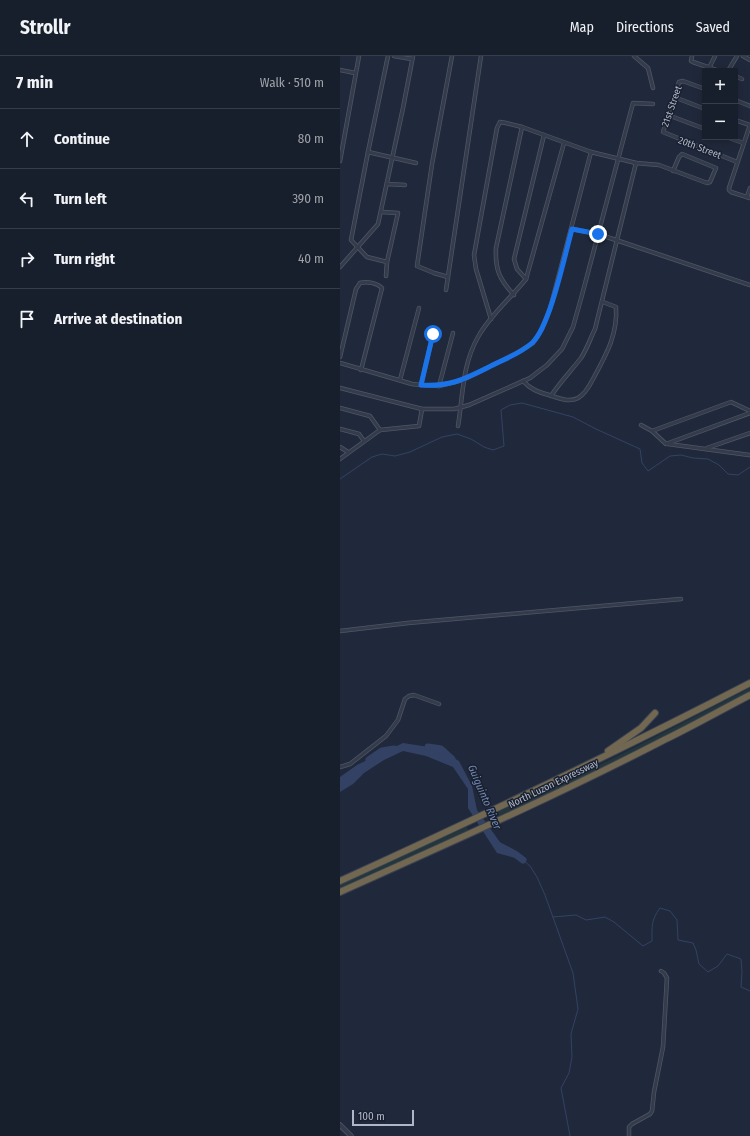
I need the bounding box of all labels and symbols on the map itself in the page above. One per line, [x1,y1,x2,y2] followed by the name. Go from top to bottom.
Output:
[659,84,685,128] street label: 21st Street
[676,134,724,162] street label: 20th Street
[589,225,607,243] route end
[424,325,442,343] route start
[507,757,601,811] street label: North Luzon Expressway
[465,763,504,833] water label: Guiguinto River
[352,1108,414,1127] scale bar

